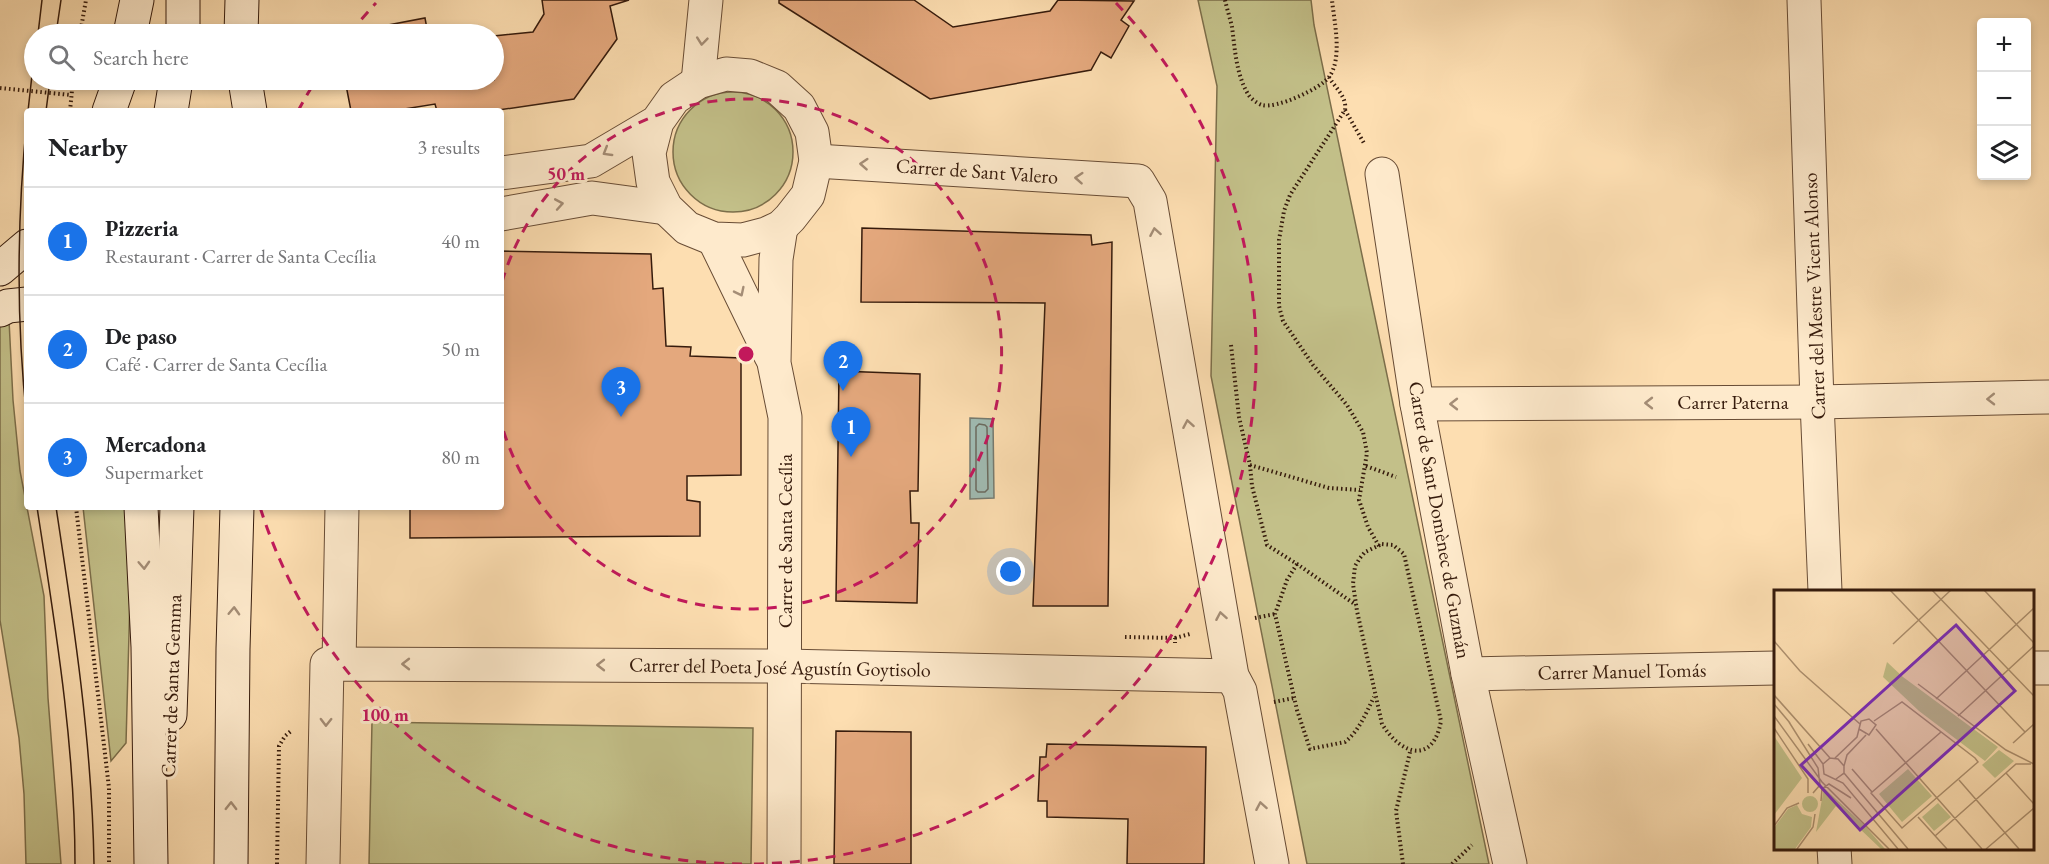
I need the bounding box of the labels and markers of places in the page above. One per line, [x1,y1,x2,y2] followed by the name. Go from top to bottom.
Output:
[824,342,862,391] pin: 2
[736,344,756,364] centre of rings
[602,368,640,417] pin: 3
[832,408,870,457] pin: 1

